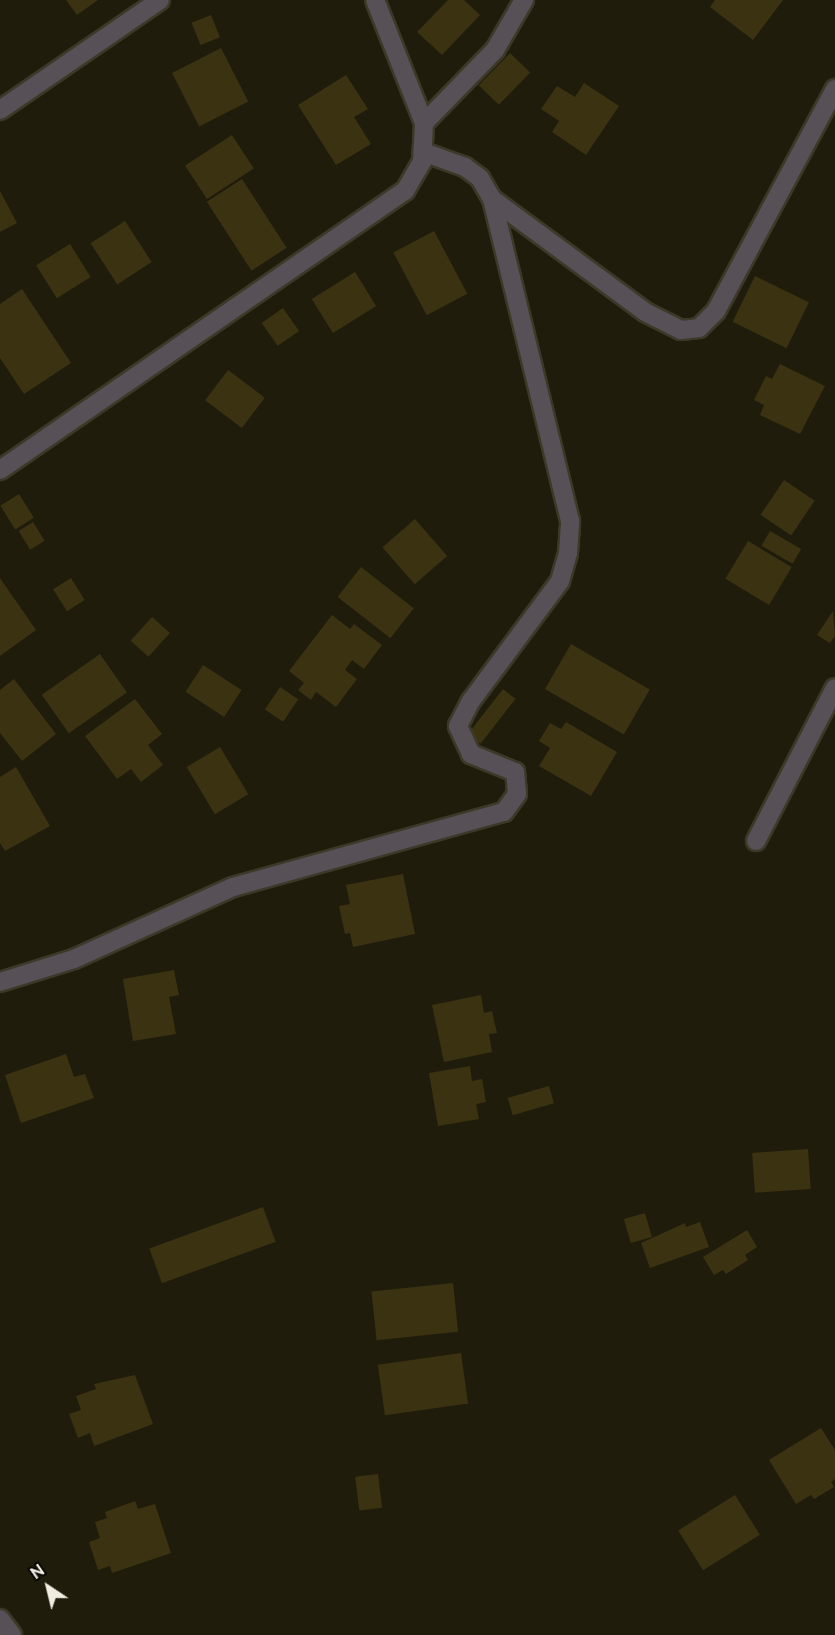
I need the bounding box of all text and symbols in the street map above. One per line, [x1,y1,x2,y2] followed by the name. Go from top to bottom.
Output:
[18,1557,78,1617] north arrow
[27,1561,48,1583] text: N

